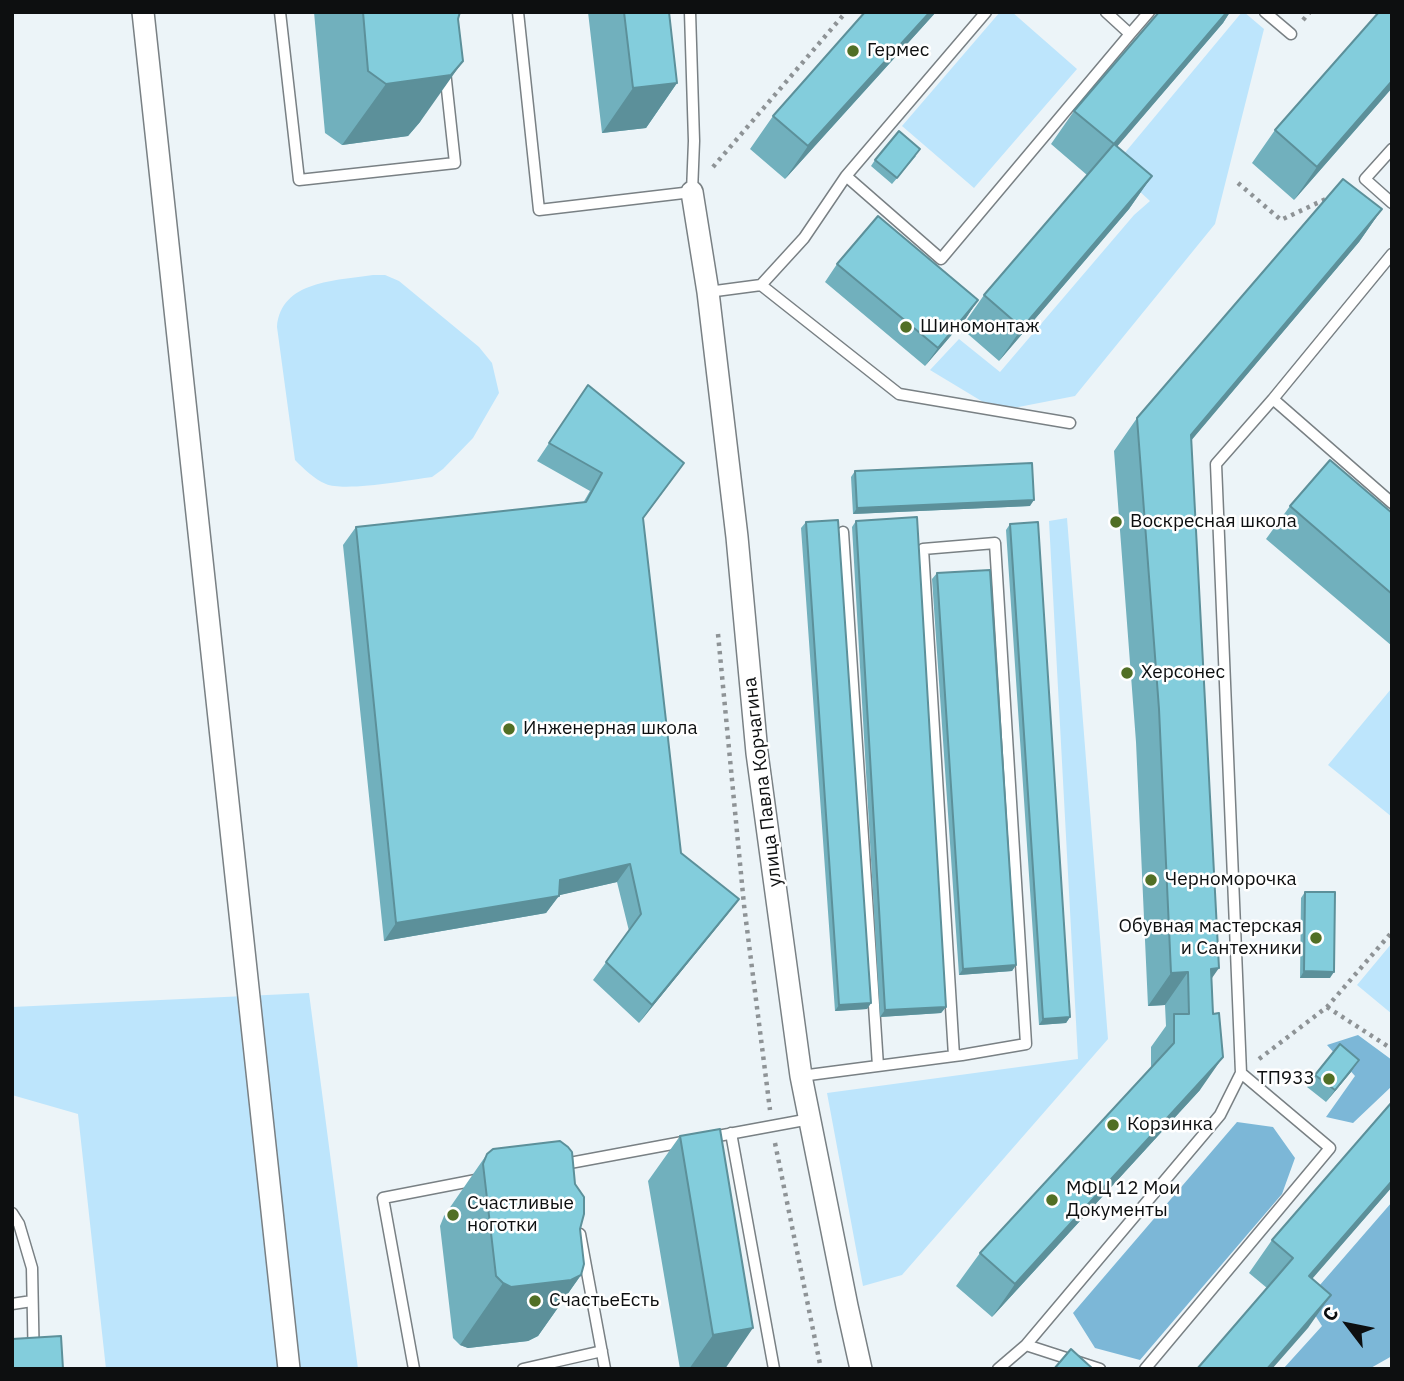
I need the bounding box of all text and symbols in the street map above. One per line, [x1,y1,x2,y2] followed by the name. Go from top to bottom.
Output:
[867,40,929,62] place label: Гермес
[845,43,861,59] marker: Гермес
[920,316,1040,338] place label: Шиномонтаж
[898,319,914,335] marker: Шиномонтаж
[1130,511,1297,533] place label: Воскресная школа
[1108,514,1124,530] marker: Воскресная школа
[1141,662,1225,684] place label: Херсонес
[1119,665,1135,681] marker: Херсонес
[739,676,787,888] street label: улица Павла Корчагина
[523,718,698,740] place label: Инженерная школа
[501,721,517,737] marker: Инженерная школа
[1165,869,1297,891] place label: Черноморочка
[1143,872,1159,888] marker: Черноморочка
[1119,916,1302,960] place label: Обувная мастерская и Сантехники
[1308,930,1324,946] marker: Обувная мастерская и Сантехники
[1257,1068,1315,1090] place label: ТП933
[1321,1071,1337,1087] marker: ТП933
[1127,1114,1213,1136] place label: Корзинка
[1105,1117,1121,1133] marker: Корзинка
[1066,1178,1180,1222] place label: МФЦ 12 Мои Документы
[1044,1192,1060,1208] marker: МФЦ 12 Мои Документы
[467,1193,574,1237] place label: Счастливые ноготки
[445,1207,461,1223] marker: Счастливые ноготки
[549,1290,659,1312] place label: СчастьеЕсть
[1313,1290,1383,1360] north arrow
[527,1293,543,1309] marker: СчастьеЕсть
[1317,1302,1344,1325] text: С

